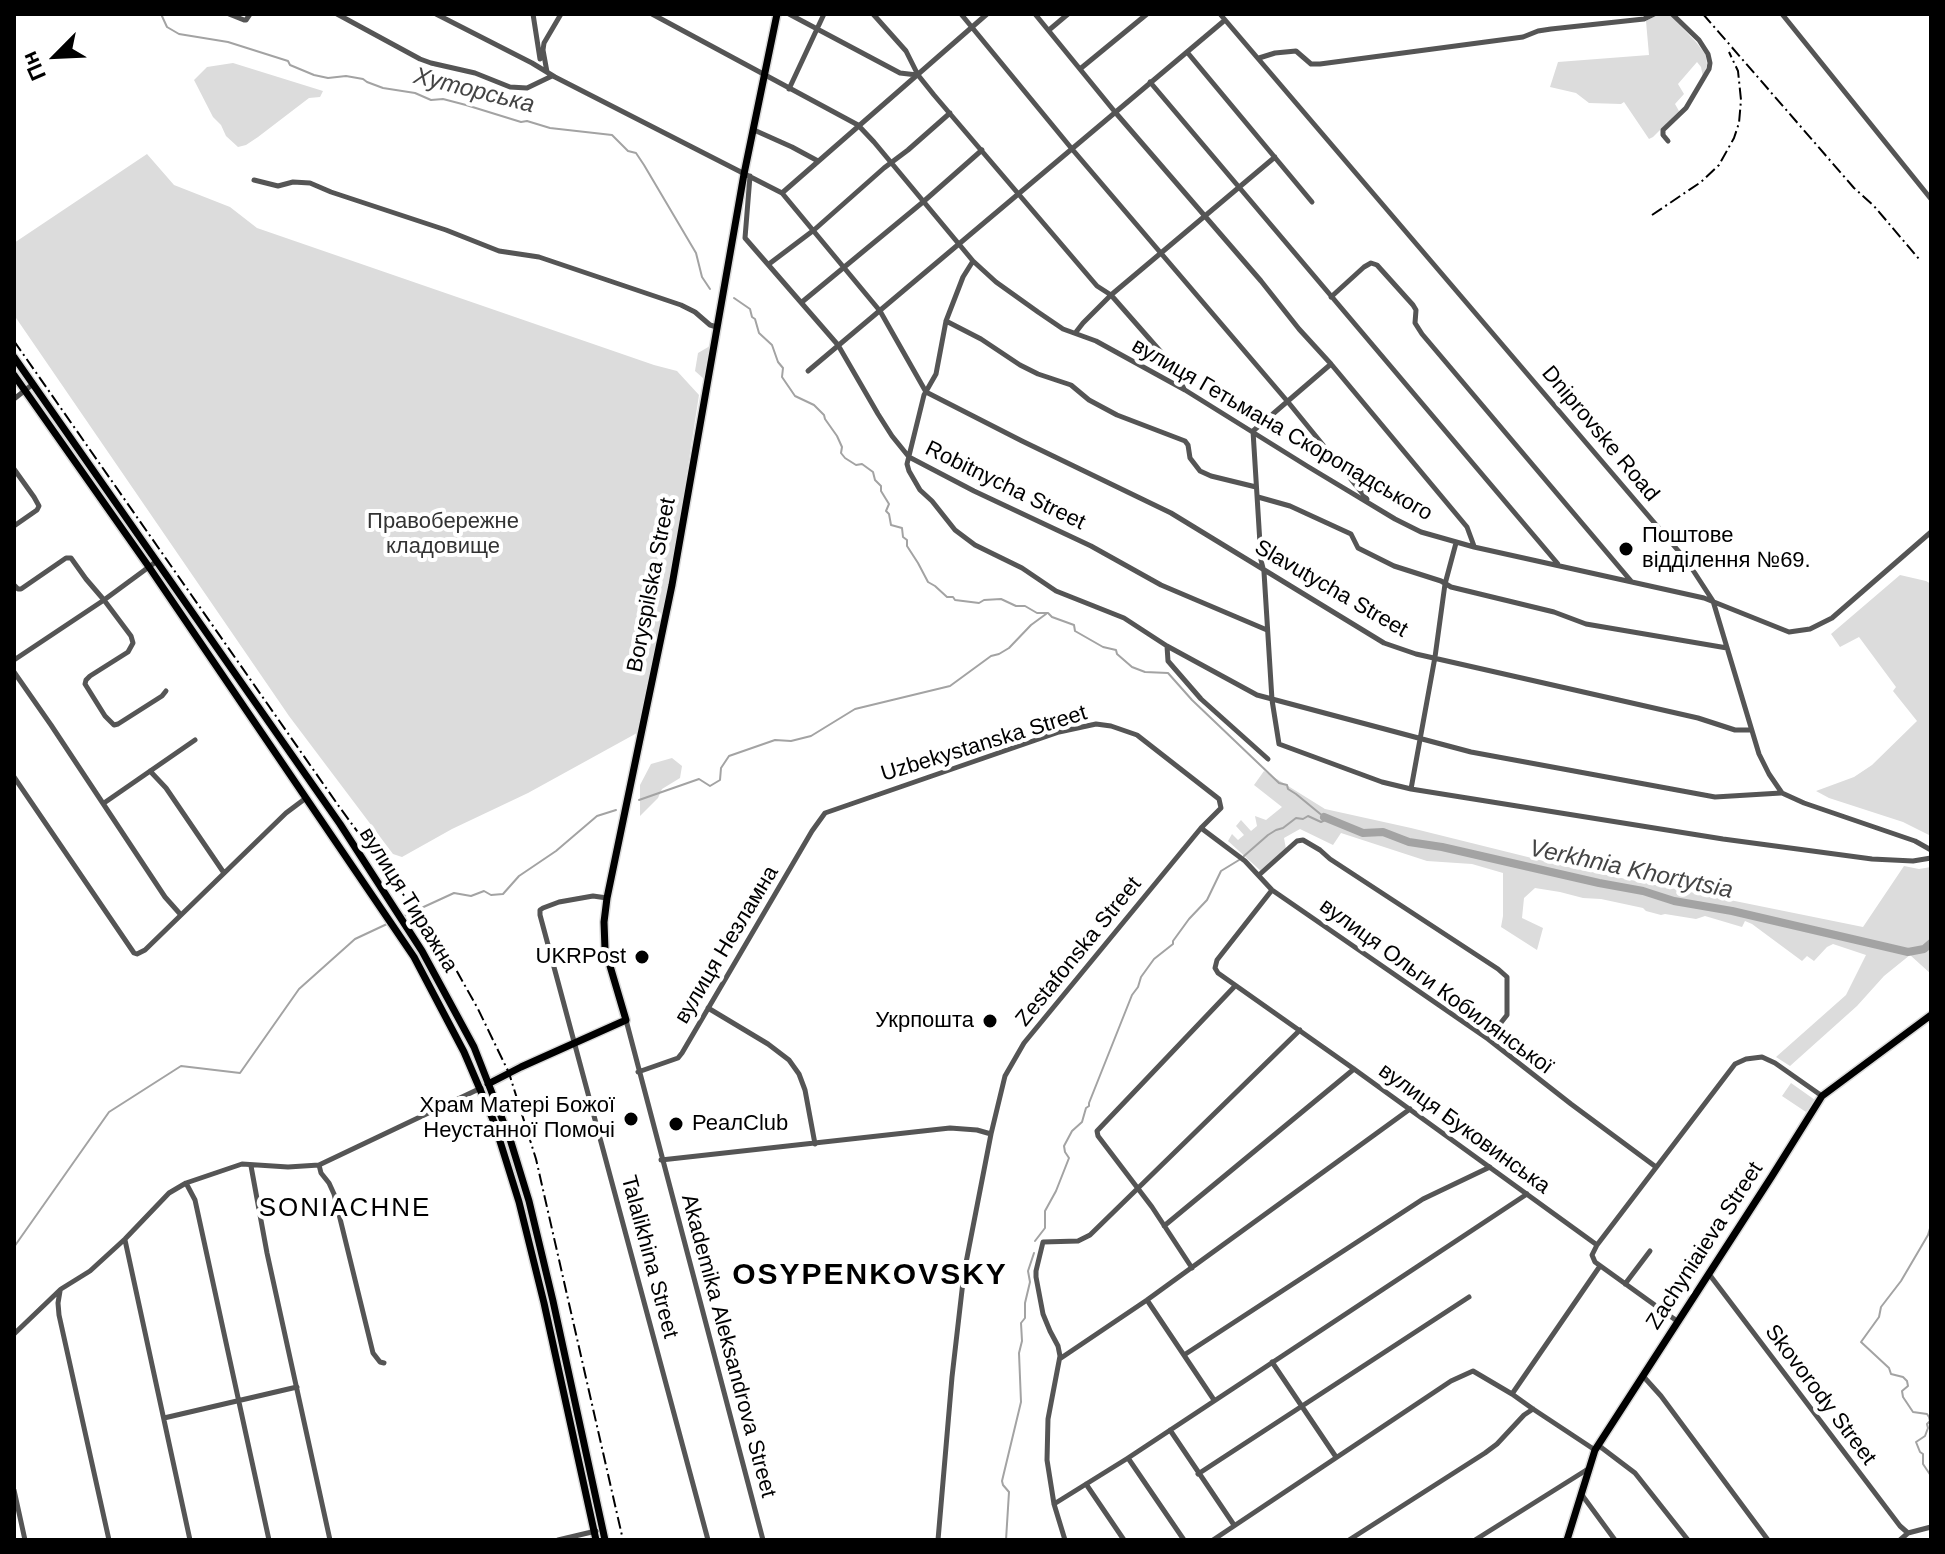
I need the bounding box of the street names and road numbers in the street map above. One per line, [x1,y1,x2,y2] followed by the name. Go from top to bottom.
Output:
[1127,333,1437,527] street label: вулиця Гетьмана Скоропадського
[1536,361,1664,507] street label: Dniprovske Road
[921,436,1089,536] street label: Robitnycha Street
[622,495,682,675] street label: Boryspilska Street
[1250,534,1412,644] street label: Slavutycha Street
[878,700,1090,788] street label: Uzbekystanska Street
[353,823,463,977] street label: вулиця Тиражна
[669,861,785,1029] street label: вулиця Незламна
[1011,872,1147,1032] street label: Zestafonska Street
[1314,893,1558,1081] street label: вулиця Ольги Кобилянської
[1373,1058,1555,1200] street label: вулиця Буковинська
[1641,1157,1769,1335] street label: Zachyniaieva Street
[615,1173,683,1341] street label: Talalikhina Street
[675,1191,781,1501] street label: Akademika Aleksandrova Street
[1759,1320,1881,1470] street label: Skovorody Street

